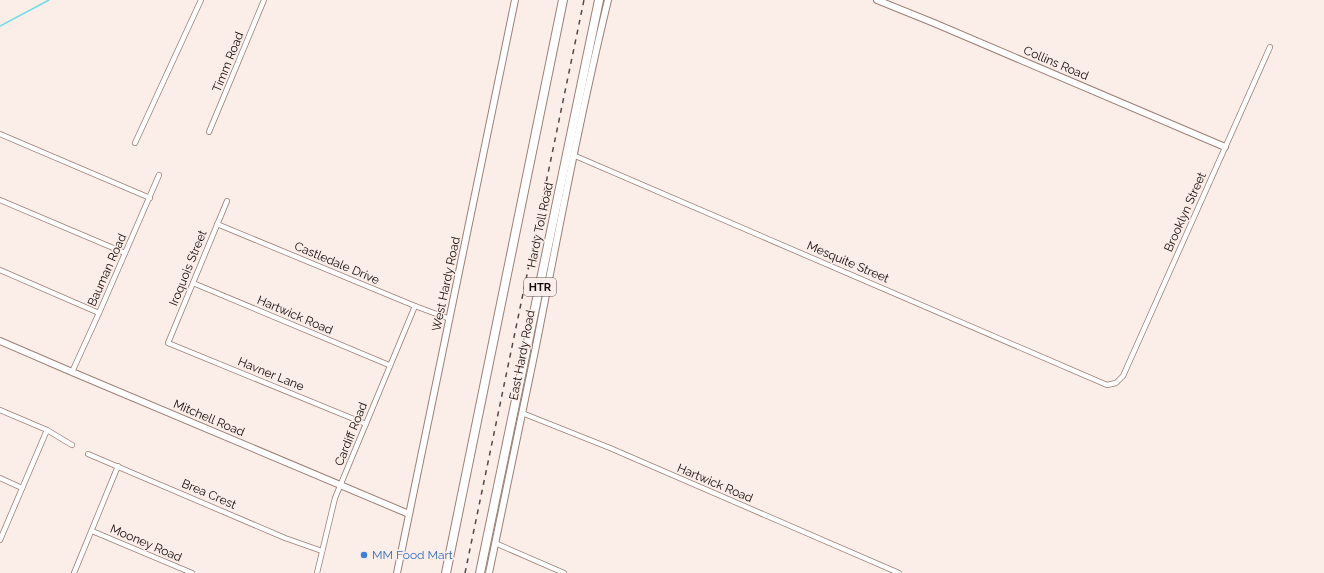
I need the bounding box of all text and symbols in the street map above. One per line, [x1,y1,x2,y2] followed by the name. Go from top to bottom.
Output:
[210,30,246,94] street label: Timm Road
[1021,43,1091,83] street label: Collins Road
[1161,170,1209,254] street label: Brooklyn Street
[524,181,556,269] street label: Hardy Toll Road
[166,228,210,308] street label: Iroquois Street
[85,231,129,309] street label: Bauman Road
[429,235,463,333] street label: West Hardy Road
[805,238,891,286] street label: Mesquite Street
[292,239,382,287] street label: Castledale Drive
[524,278,556,296] road number: HTR
[255,293,335,337] street label: Hartwick Road
[506,309,538,401] street label: East Hardy Road
[236,354,306,394] street label: Havner Lane
[171,397,247,439] street label: Mitchell Road
[332,400,370,468] street label: Cardiff Road
[675,461,755,505] street label: Hartwick Road
[180,476,238,512] street label: Brea Crest
[108,522,184,564] street label: Mooney Road
[372,548,453,562] place label: MM Food Mart
[359,550,369,560] marker: MM Food Mart

